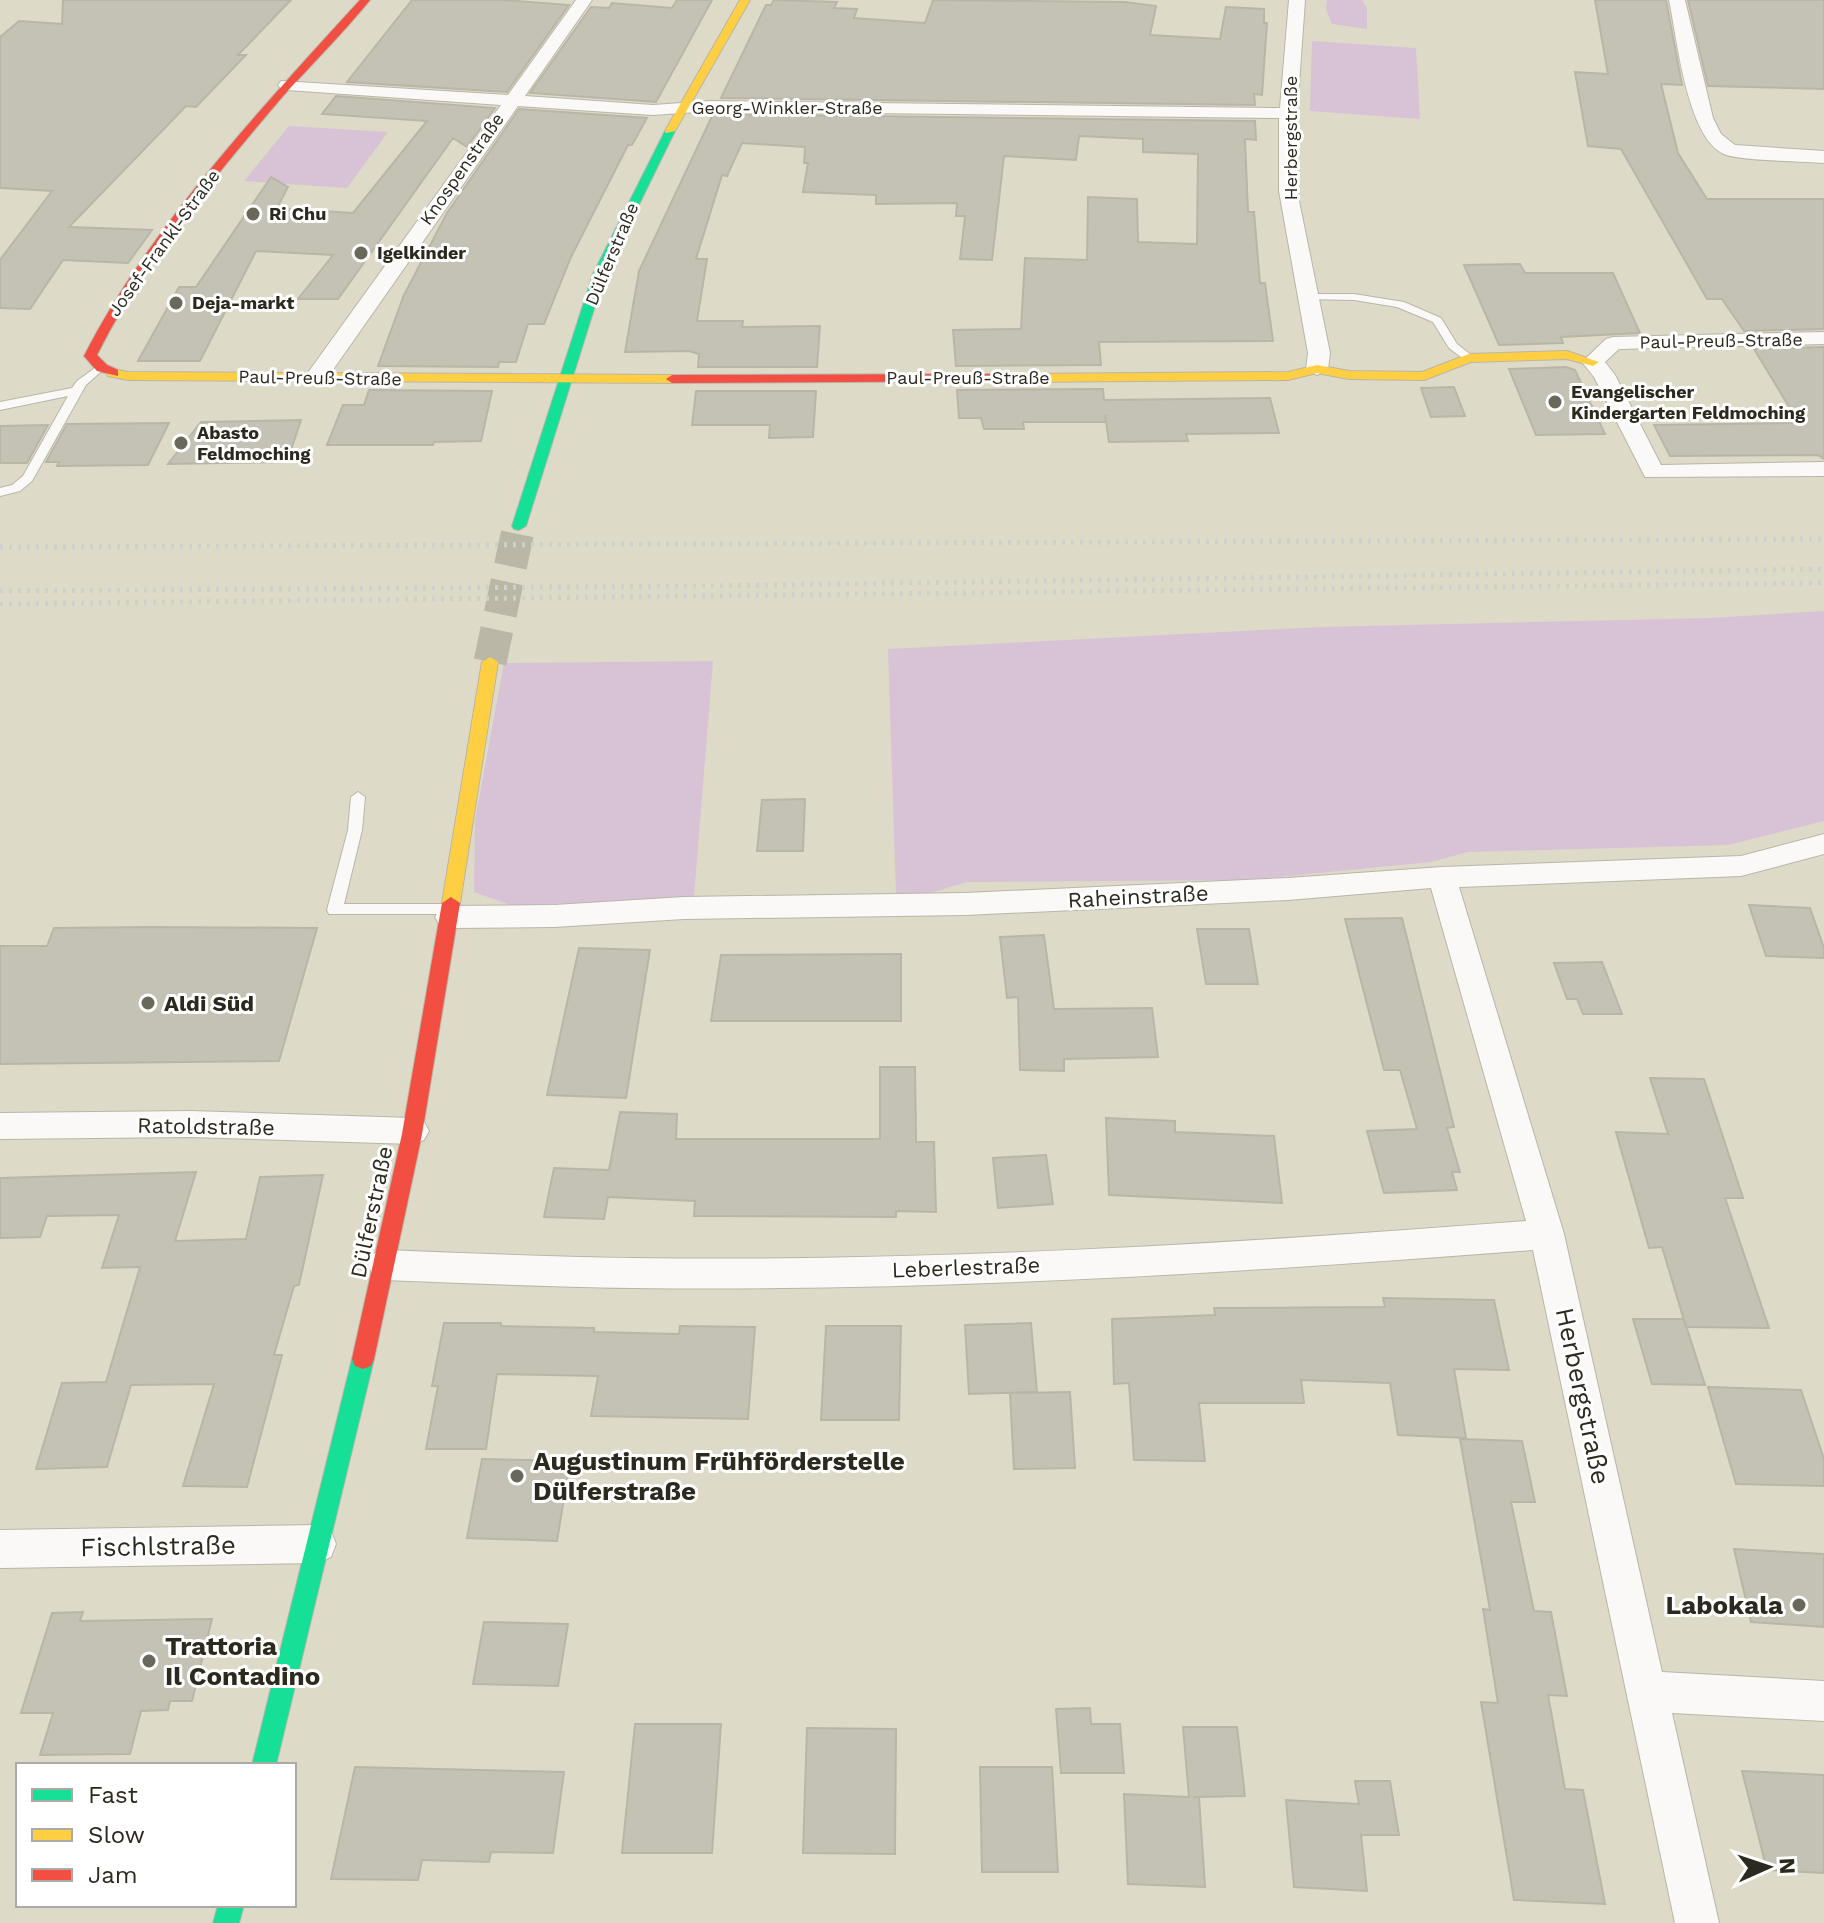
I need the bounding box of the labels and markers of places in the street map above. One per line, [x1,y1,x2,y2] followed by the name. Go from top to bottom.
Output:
[269,203,326,224] place label: Ri Chu
[244,205,262,223] marker: Ri Chu
[377,242,466,263] place label: Igelkinder
[352,244,370,262] marker: Igelkinder
[192,292,294,313] place label: Deja-markt
[167,294,185,312] marker: Deja-markt
[1571,381,1806,423] place label: Evangelischer Kindergarten Feldmoching
[1546,393,1564,411] marker: Evangelischer Kindergarten Feldmoching
[197,422,311,464] place label: Abasto Feldmoching
[172,434,190,452] marker: Abasto Feldmoching
[164,991,254,1016] place label: Aldi Süd
[139,994,157,1012] marker: Aldi Süd
[533,1446,905,1506] place label: Augustinum Frühförderstelle Dülferstraße
[508,1467,526,1485] marker: Augustinum Frühförderstelle Dülferstraße
[1666,1590,1783,1620] place label: Labokala
[1790,1596,1808,1614] marker: Labokala
[165,1631,320,1691] place label: Trattoria Il Contadino
[140,1652,158,1670] marker: Trattoria Il Contadino

